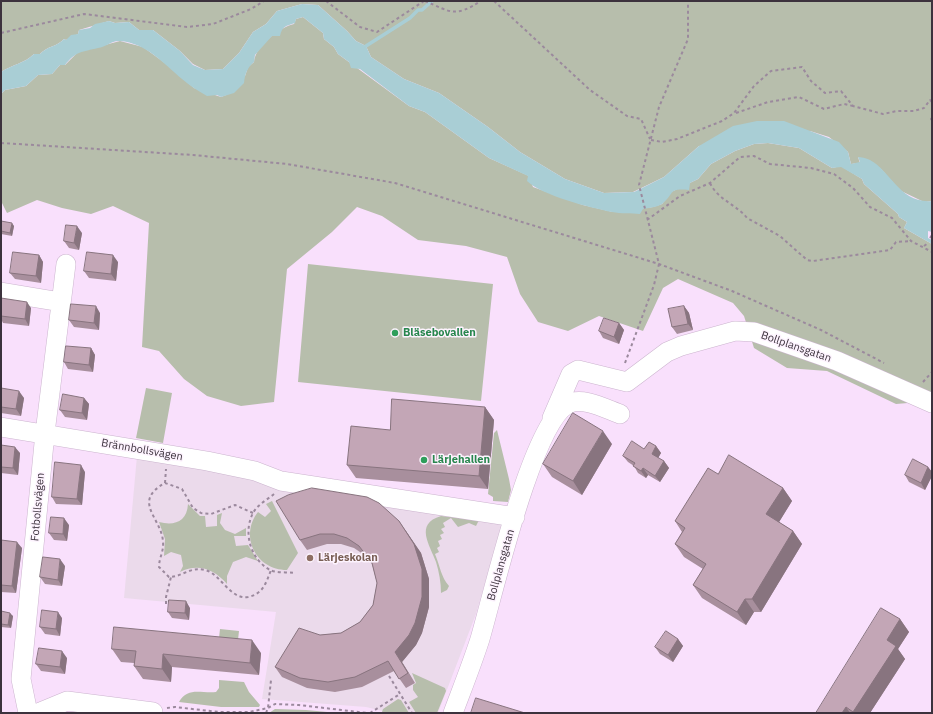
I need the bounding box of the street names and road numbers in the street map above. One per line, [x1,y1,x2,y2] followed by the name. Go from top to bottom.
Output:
[759,329,833,365] street label: Bollplansgatan
[100,436,184,464] street label: Brännbollsvägen
[28,472,48,542] street label: Fotbollsvägen
[485,528,517,602] street label: Bollplansgatan

